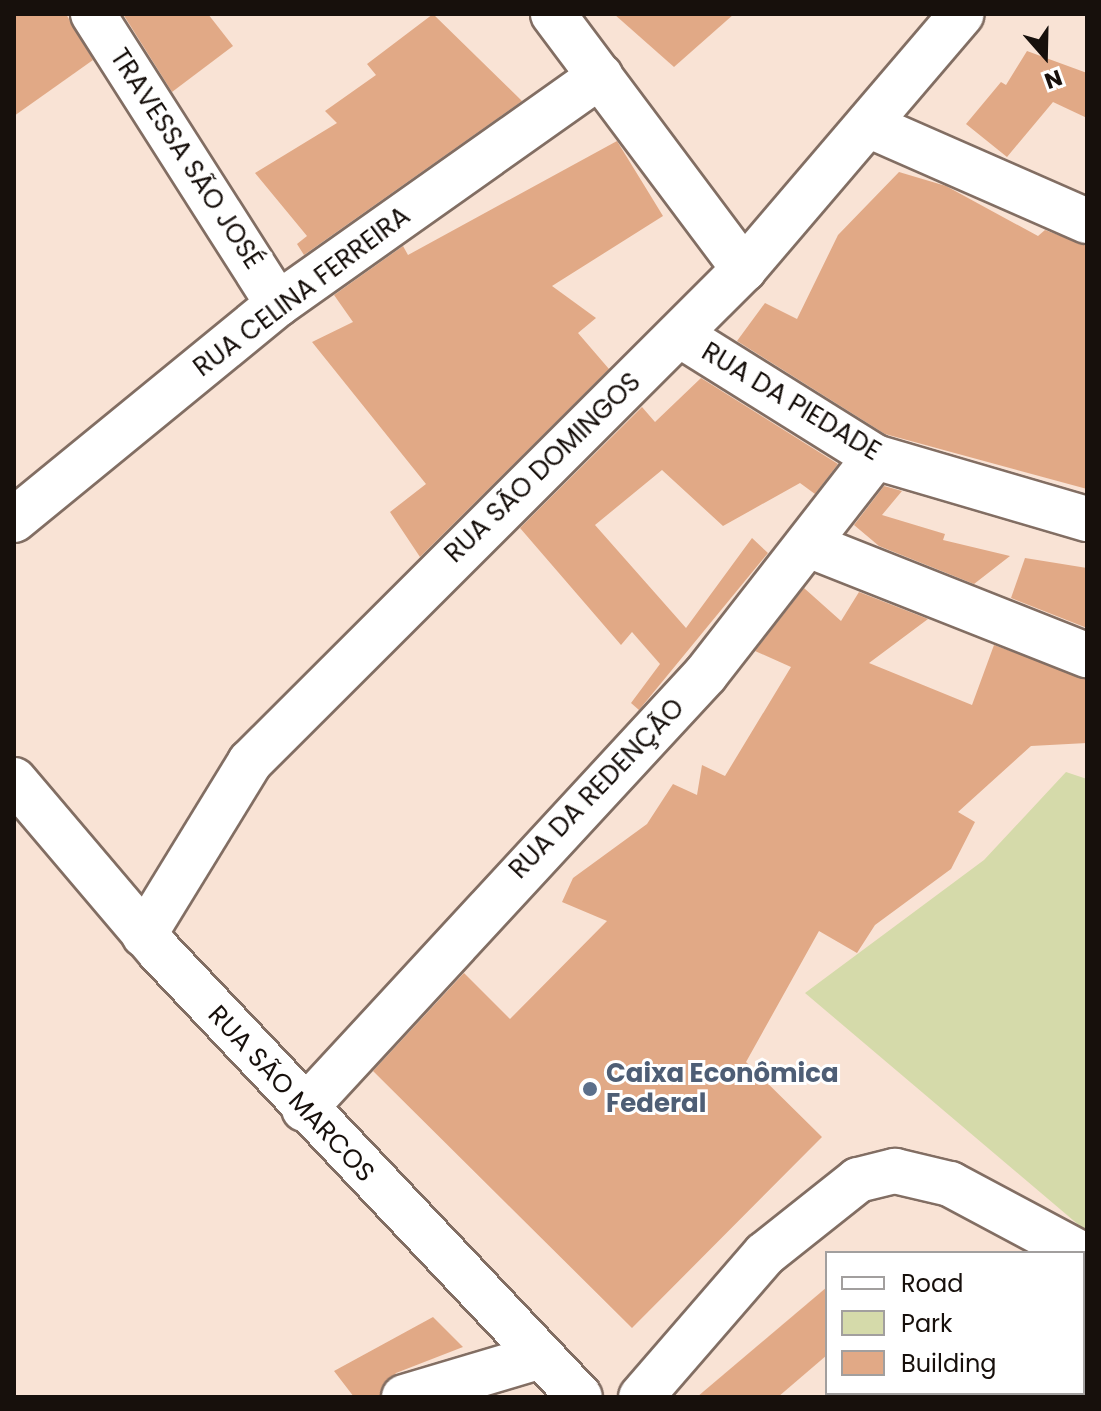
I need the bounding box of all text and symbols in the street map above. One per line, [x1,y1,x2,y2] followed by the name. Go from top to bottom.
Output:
[1005,16,1085,96] north arrow
[103,43,269,275] street label: TRAVESSA SÃO JOSÉ
[1040,62,1066,96] text: N
[188,200,416,384] street label: RUA CELINA FERREIRA
[696,336,886,468] street label: RUA DA PIEDADE
[439,367,647,569] street label: RUA SÃO DOMINGOS
[503,693,691,885] street label: RUA DA REDENÇÃO
[201,999,381,1189] street label: RUA SÃO MARCOS
[606,1058,839,1120] place label: Caixa Econômica Federal
[581,1080,599,1098] marker: Caixa Econômica Federal
[825,1251,1085,1395] legend
[901,1267,963,1300] text: Road
[901,1307,952,1340] text: Park
[901,1347,997,1380] text: Building

